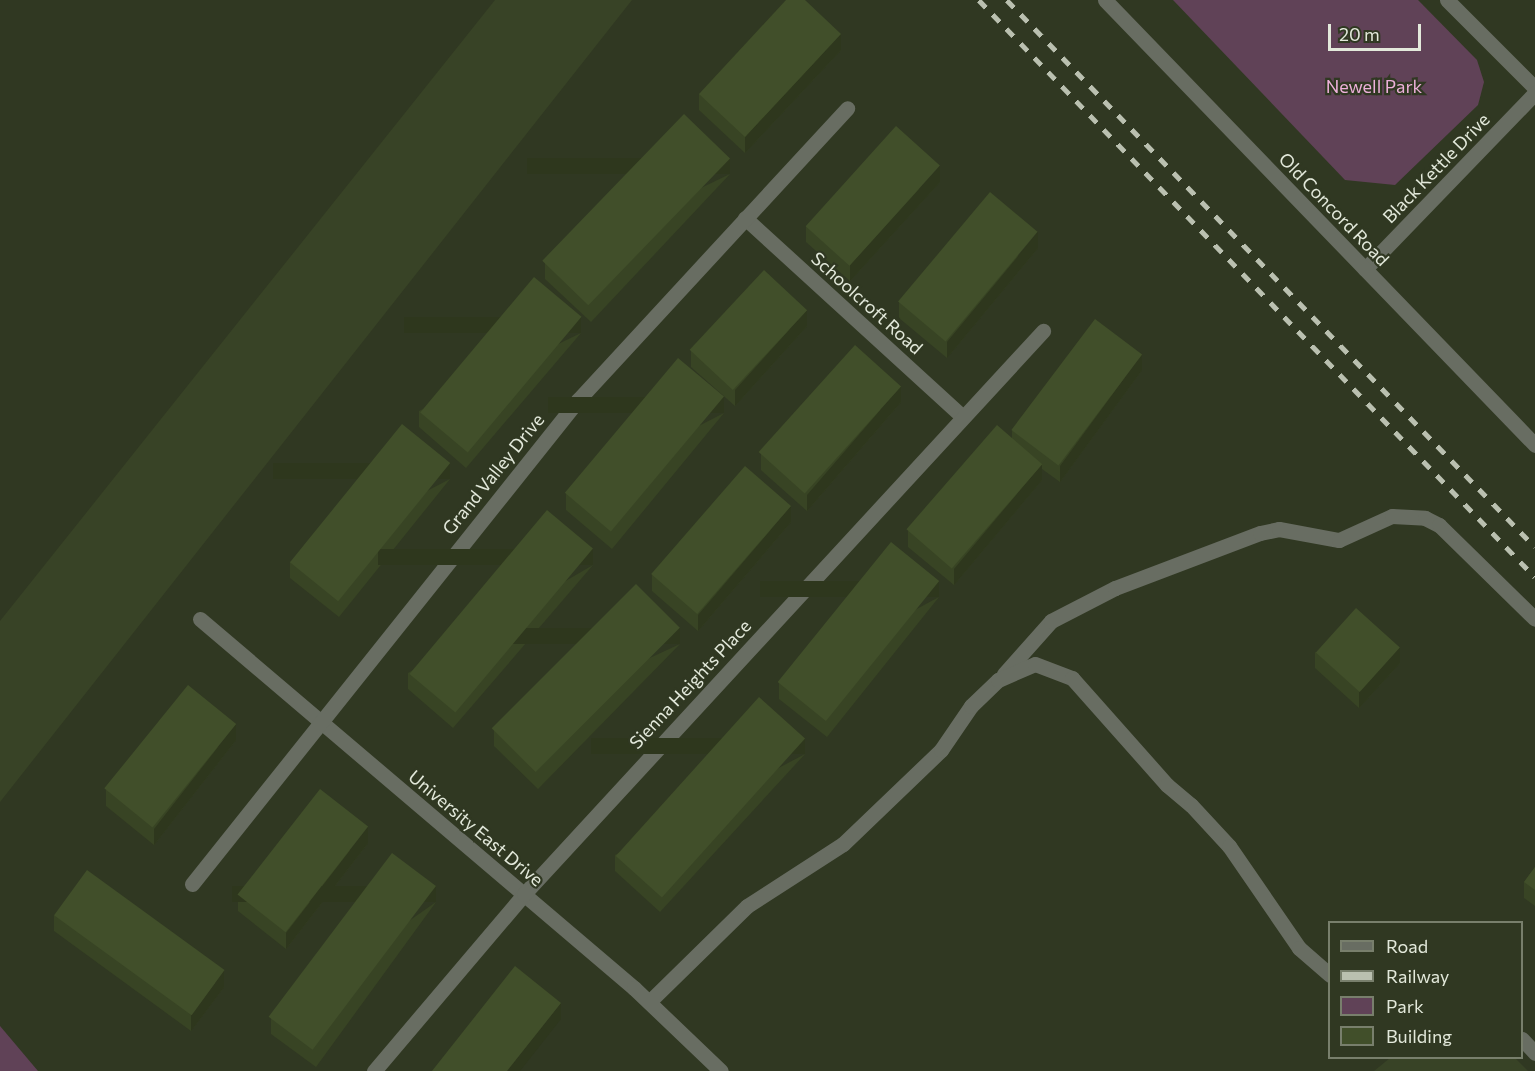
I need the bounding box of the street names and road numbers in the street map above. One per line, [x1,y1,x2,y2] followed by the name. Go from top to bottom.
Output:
[1378,109,1494,227] street label: Black Kettle Drive
[1275,148,1393,270] street label: Old Concord Road
[807,247,927,359] street label: Schoolcroft Road
[438,409,548,539] street label: Grand Valley Drive
[625,615,755,753] street label: Sienna Heights Place
[404,765,548,891] street label: University East Drive

